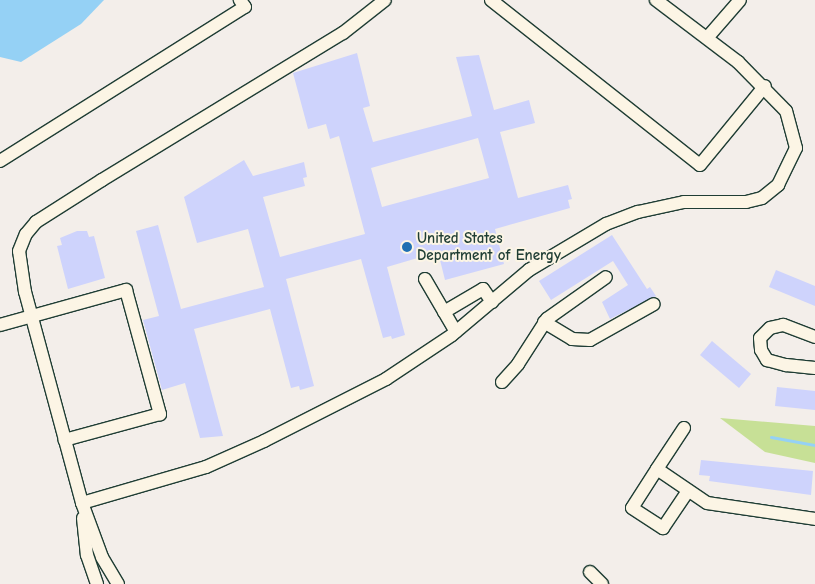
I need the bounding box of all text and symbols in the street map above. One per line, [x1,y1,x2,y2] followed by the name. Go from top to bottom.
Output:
[417,229,561,264] place label: United States Department of Energy
[401,241,413,253] marker: United States Department of Energy

